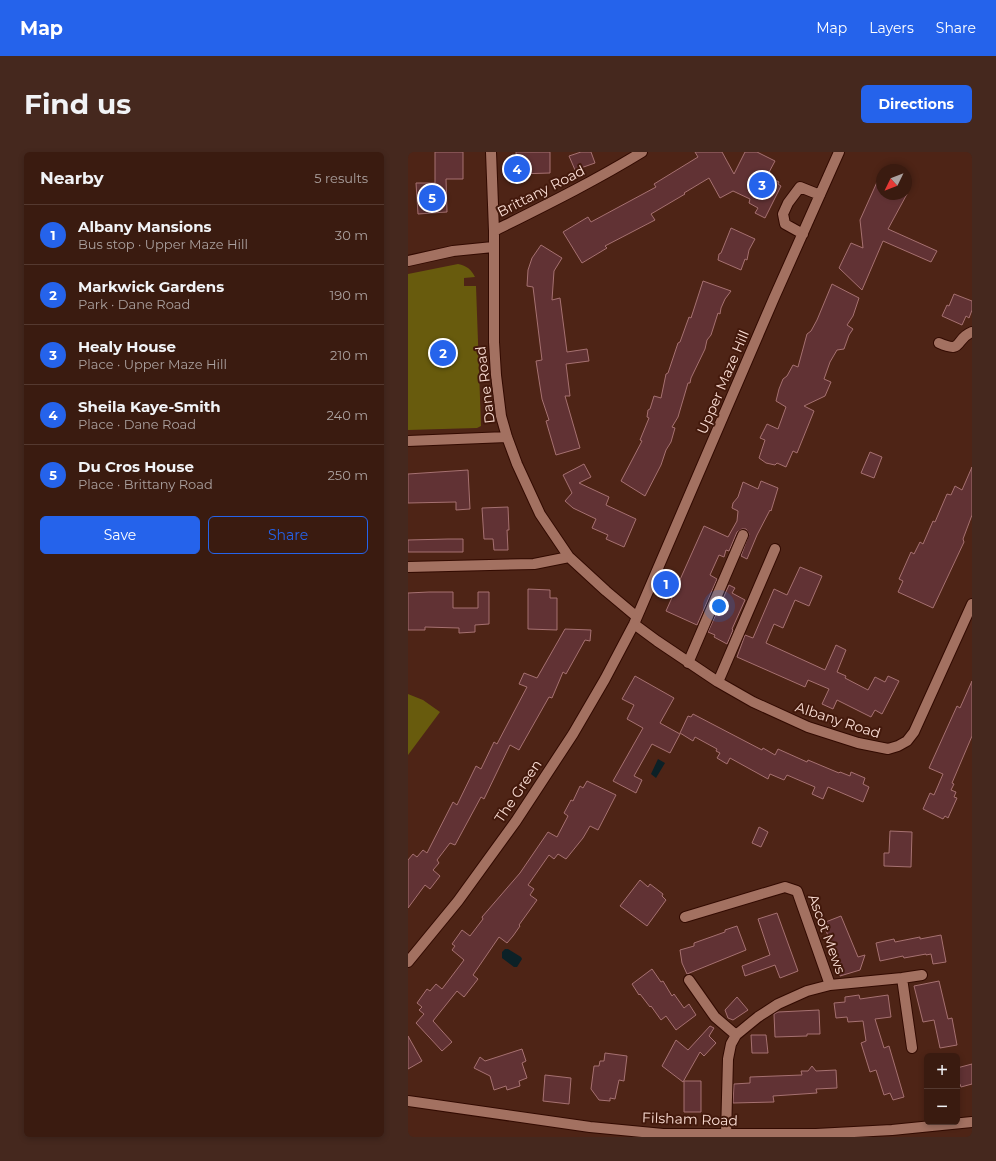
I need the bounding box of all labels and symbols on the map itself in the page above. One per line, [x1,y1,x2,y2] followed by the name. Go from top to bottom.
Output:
[504,154,530,184] pin: 4
[494,161,588,221] street label: Brittany Road
[876,164,912,200] north arrow
[749,170,775,200] pin: 3
[419,183,445,213] pin: 5
[693,327,753,437] street label: Upper Maze Hill
[430,338,456,368] pin: 2
[471,345,499,425] street label: Dane Road
[653,569,679,599] pin: 1
[709,596,729,616] your location
[793,698,883,742] street label: Albany Road
[490,756,546,826] street label: The Green
[804,892,850,976] street label: Ascot Mews
[642,1108,738,1130] street label: Filsham Road

